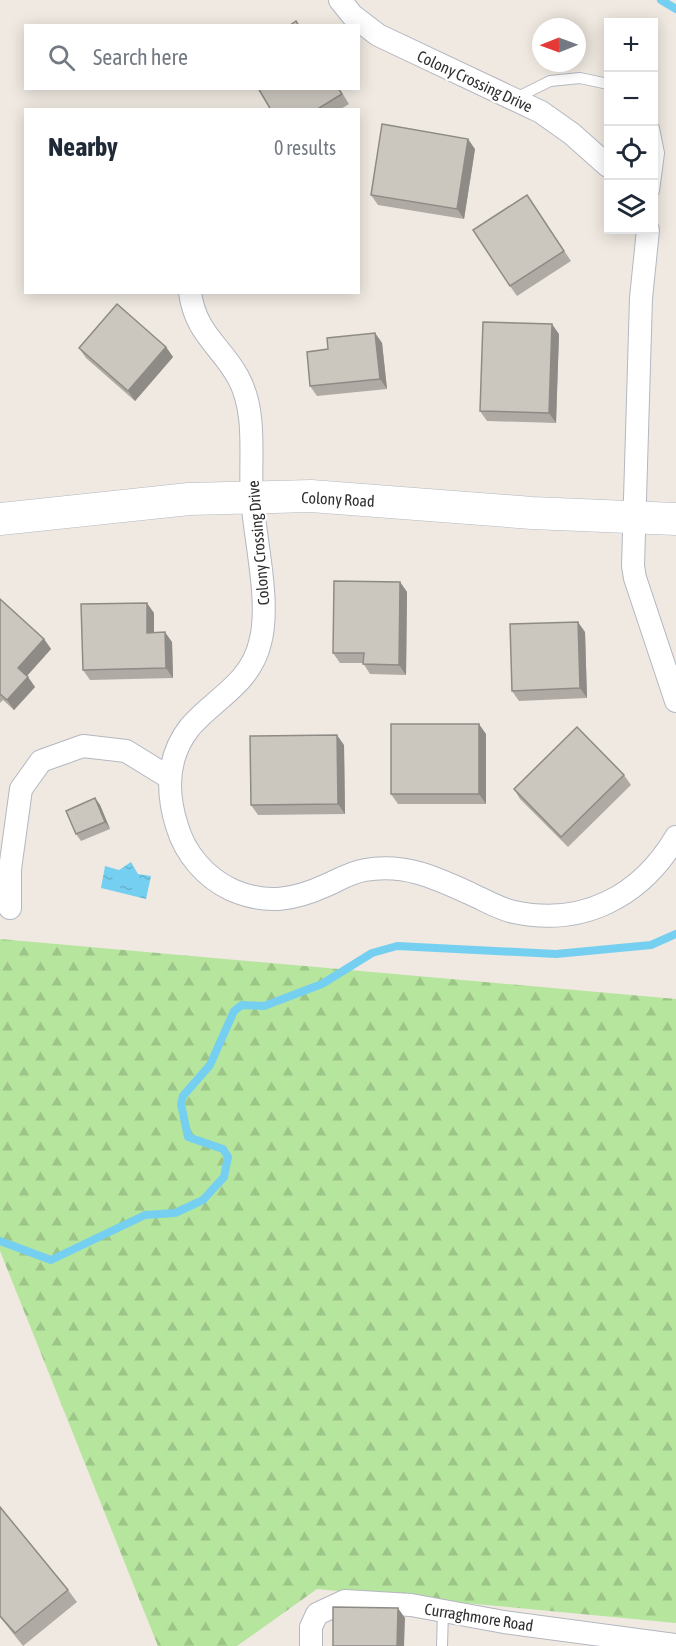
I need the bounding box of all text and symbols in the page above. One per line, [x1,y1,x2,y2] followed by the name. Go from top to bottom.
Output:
[532,18,586,72] north arrow
[604,18,658,234] map controls
[604,18,658,72] button: +
[24,24,360,90] search box
[45,41,78,74] icon: search
[93,44,188,70] text: Search here
[414,46,536,117] street label: Colony Crossing Drive
[604,72,658,126] button: −
[604,126,658,180] button: locate
[48,132,118,162] text: Nearby
[274,136,336,159] text: 0 results
[604,180,658,234] button: layers
[244,480,273,606] street label: Colony Crossing Drive
[301,488,375,511] street label: Colony Road
[423,1600,535,1635] street label: Curraghmore Road

